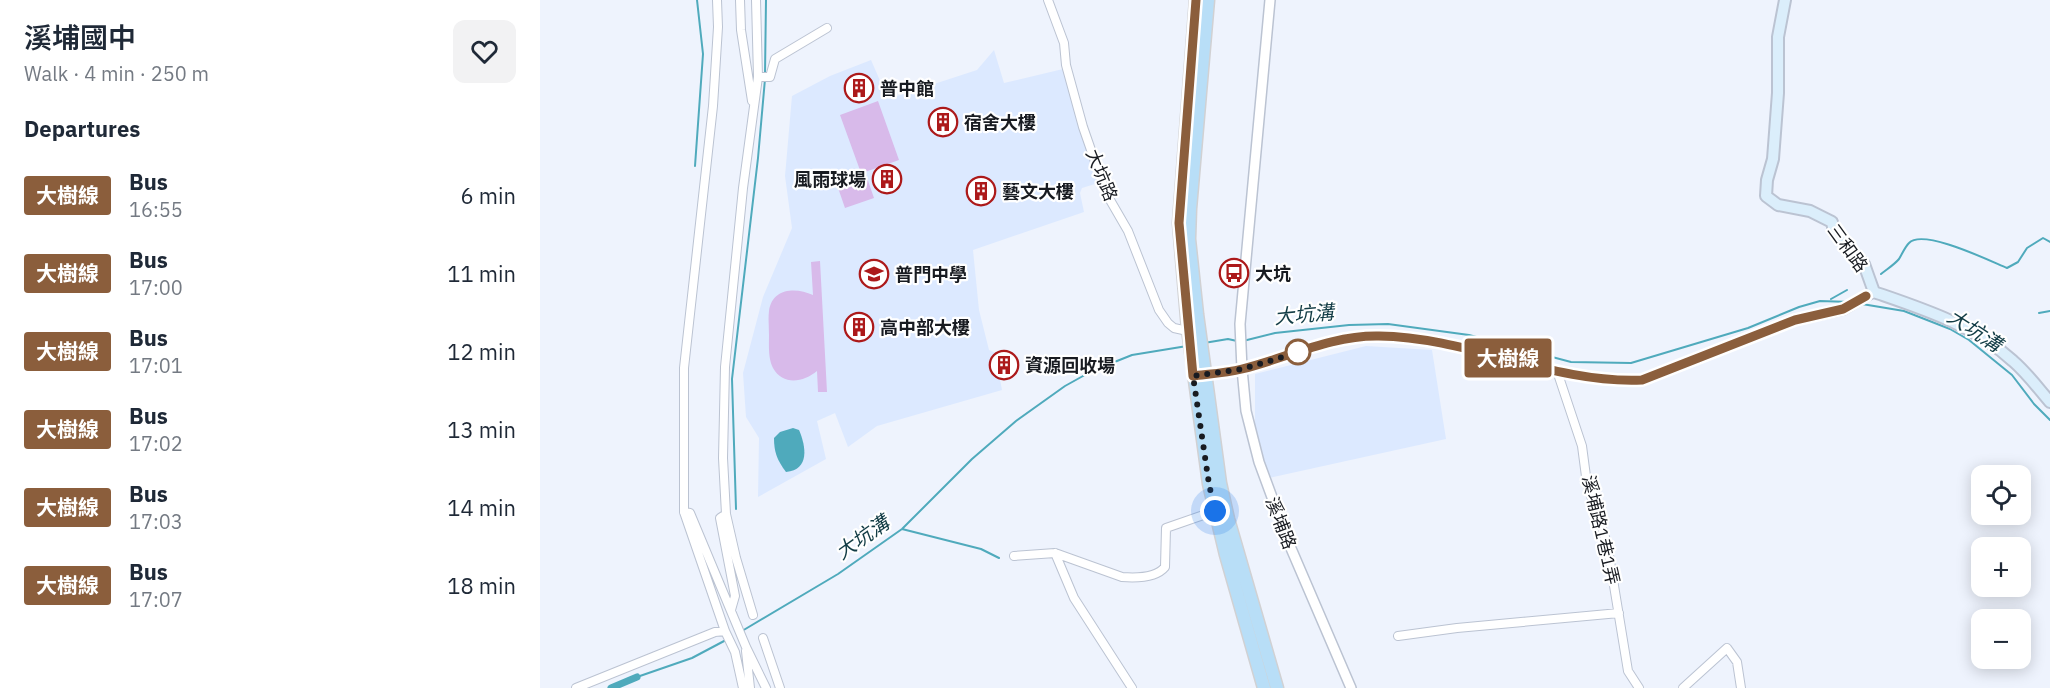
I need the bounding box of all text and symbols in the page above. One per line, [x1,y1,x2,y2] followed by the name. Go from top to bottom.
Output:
[24,19,136,56] text: 溪埔國中
[453,20,516,83] button: heart
[24,60,209,87] text: Walk · 4 min · 250 m
[843,72,875,104] building icon: 普中館
[880,77,934,100] place label: 普中館
[927,106,959,138] building icon: 宿舍大樓
[964,111,1036,134] place label: 宿舍大樓
[24,114,140,143] text: Departures
[1081,146,1123,204] street label: 大坑路
[871,163,903,195] building icon: 風雨球場
[129,167,168,196] text: Bus
[794,168,866,191] place label: 風雨球場
[965,175,997,207] building icon: 藝文大樓
[1002,180,1074,203] place label: 藝文大樓
[36,181,99,209] text: 大樹線
[460,181,516,210] text: 6 min
[129,196,183,223] text: 16:55
[1823,219,1873,277] street label: 三和路
[129,245,168,274] text: Bus
[1218,257,1250,289] bus stop icon: 大坑
[858,258,890,290] school or university icon: 普門中學
[36,259,99,287] text: 大樹線
[447,259,516,288] text: 11 min
[1255,262,1291,285] place label: 大坑
[895,263,967,286] place label: 普門中學
[129,274,183,301] text: 17:00
[1273,298,1338,330] water label: 大坑溝
[1942,302,2010,359] water label: 大坑溝
[843,311,875,343] building icon: 高中部大樓
[880,316,970,339] place label: 高中部大樓
[129,323,168,352] text: Bus
[36,337,99,365] text: 大樹線
[447,337,516,366] text: 12 min
[1474,338,1542,378] line badge: 大樹線
[1285,339,1311,365] unlabelled marker
[1477,344,1540,372] text: 大樹線
[988,349,1020,381] building icon: 資源回收場
[129,352,183,379] text: 17:01
[1025,354,1115,377] place label: 資源回收場
[129,401,168,430] text: Bus
[36,415,99,443] text: 大樹線
[447,415,516,444] text: 13 min
[129,430,183,457] text: 17:02
[1971,465,2031,669] map controls
[1971,465,2031,525] button: locate
[1577,473,1625,587] street label: 溪埔路1巷1弄
[129,479,168,508] text: Bus
[36,493,99,521] text: 大樹線
[447,493,516,522] text: 14 min
[1261,494,1301,552] street label: 溪埔路
[1200,496,1230,526] your location
[830,507,897,565] water label: 大坑溝
[129,508,183,535] text: 17:03
[1971,537,2031,597] button: +
[129,557,168,586] text: Bus
[36,571,99,599] text: 大樹線
[447,571,516,600] text: 18 min
[129,586,183,613] text: 17:07
[1971,609,2031,669] button: −

